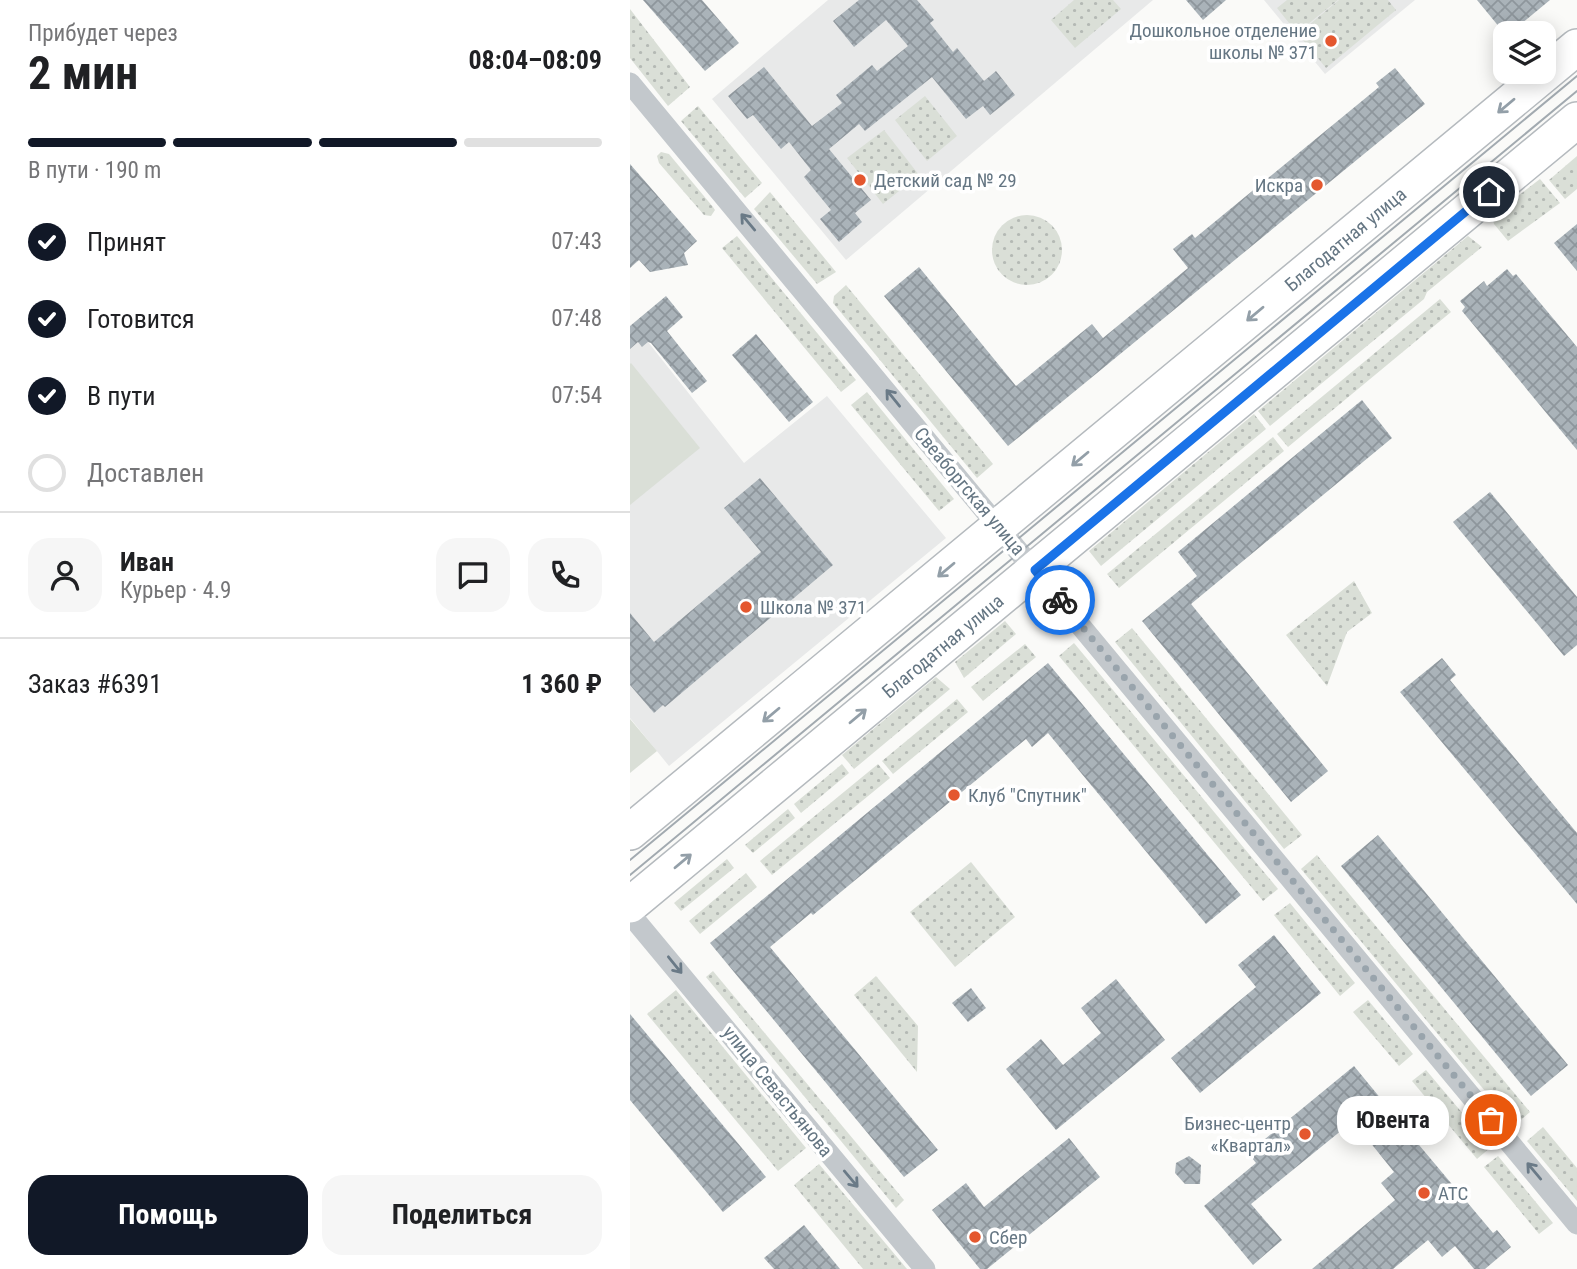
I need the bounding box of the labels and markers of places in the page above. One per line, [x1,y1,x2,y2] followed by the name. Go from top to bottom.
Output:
[1129,19,1317,64] place label: Дошкольное отделение школы № 371
[1323,33,1339,49] marker: Дошкольное отделение школы № 371
[1459,162,1519,222] pin
[874,169,1017,192] place label: Детский сад № 29
[852,172,868,188] marker: Детский сад № 29
[1255,174,1303,197] place label: Искра
[1309,177,1325,193] marker: Искра
[760,596,866,619] place label: Школа № 371
[738,599,754,615] marker: Школа № 371
[968,784,1087,807] place label: Клуб "Спутник"
[946,787,962,803] marker: Клуб "Спутник"
[1461,1090,1521,1150] pin
[1337,1096,1449,1144] callout: Ювента
[1184,1112,1291,1157] place label: Бизнес-центр «Квартал»
[1297,1126,1313,1142] marker: Бизнес-центр «Квартал»
[1438,1182,1468,1205] place label: АТС
[1416,1185,1432,1201] marker: АТС
[989,1226,1027,1249] place label: Сбер
[967,1229,983,1245] marker: Сбер

